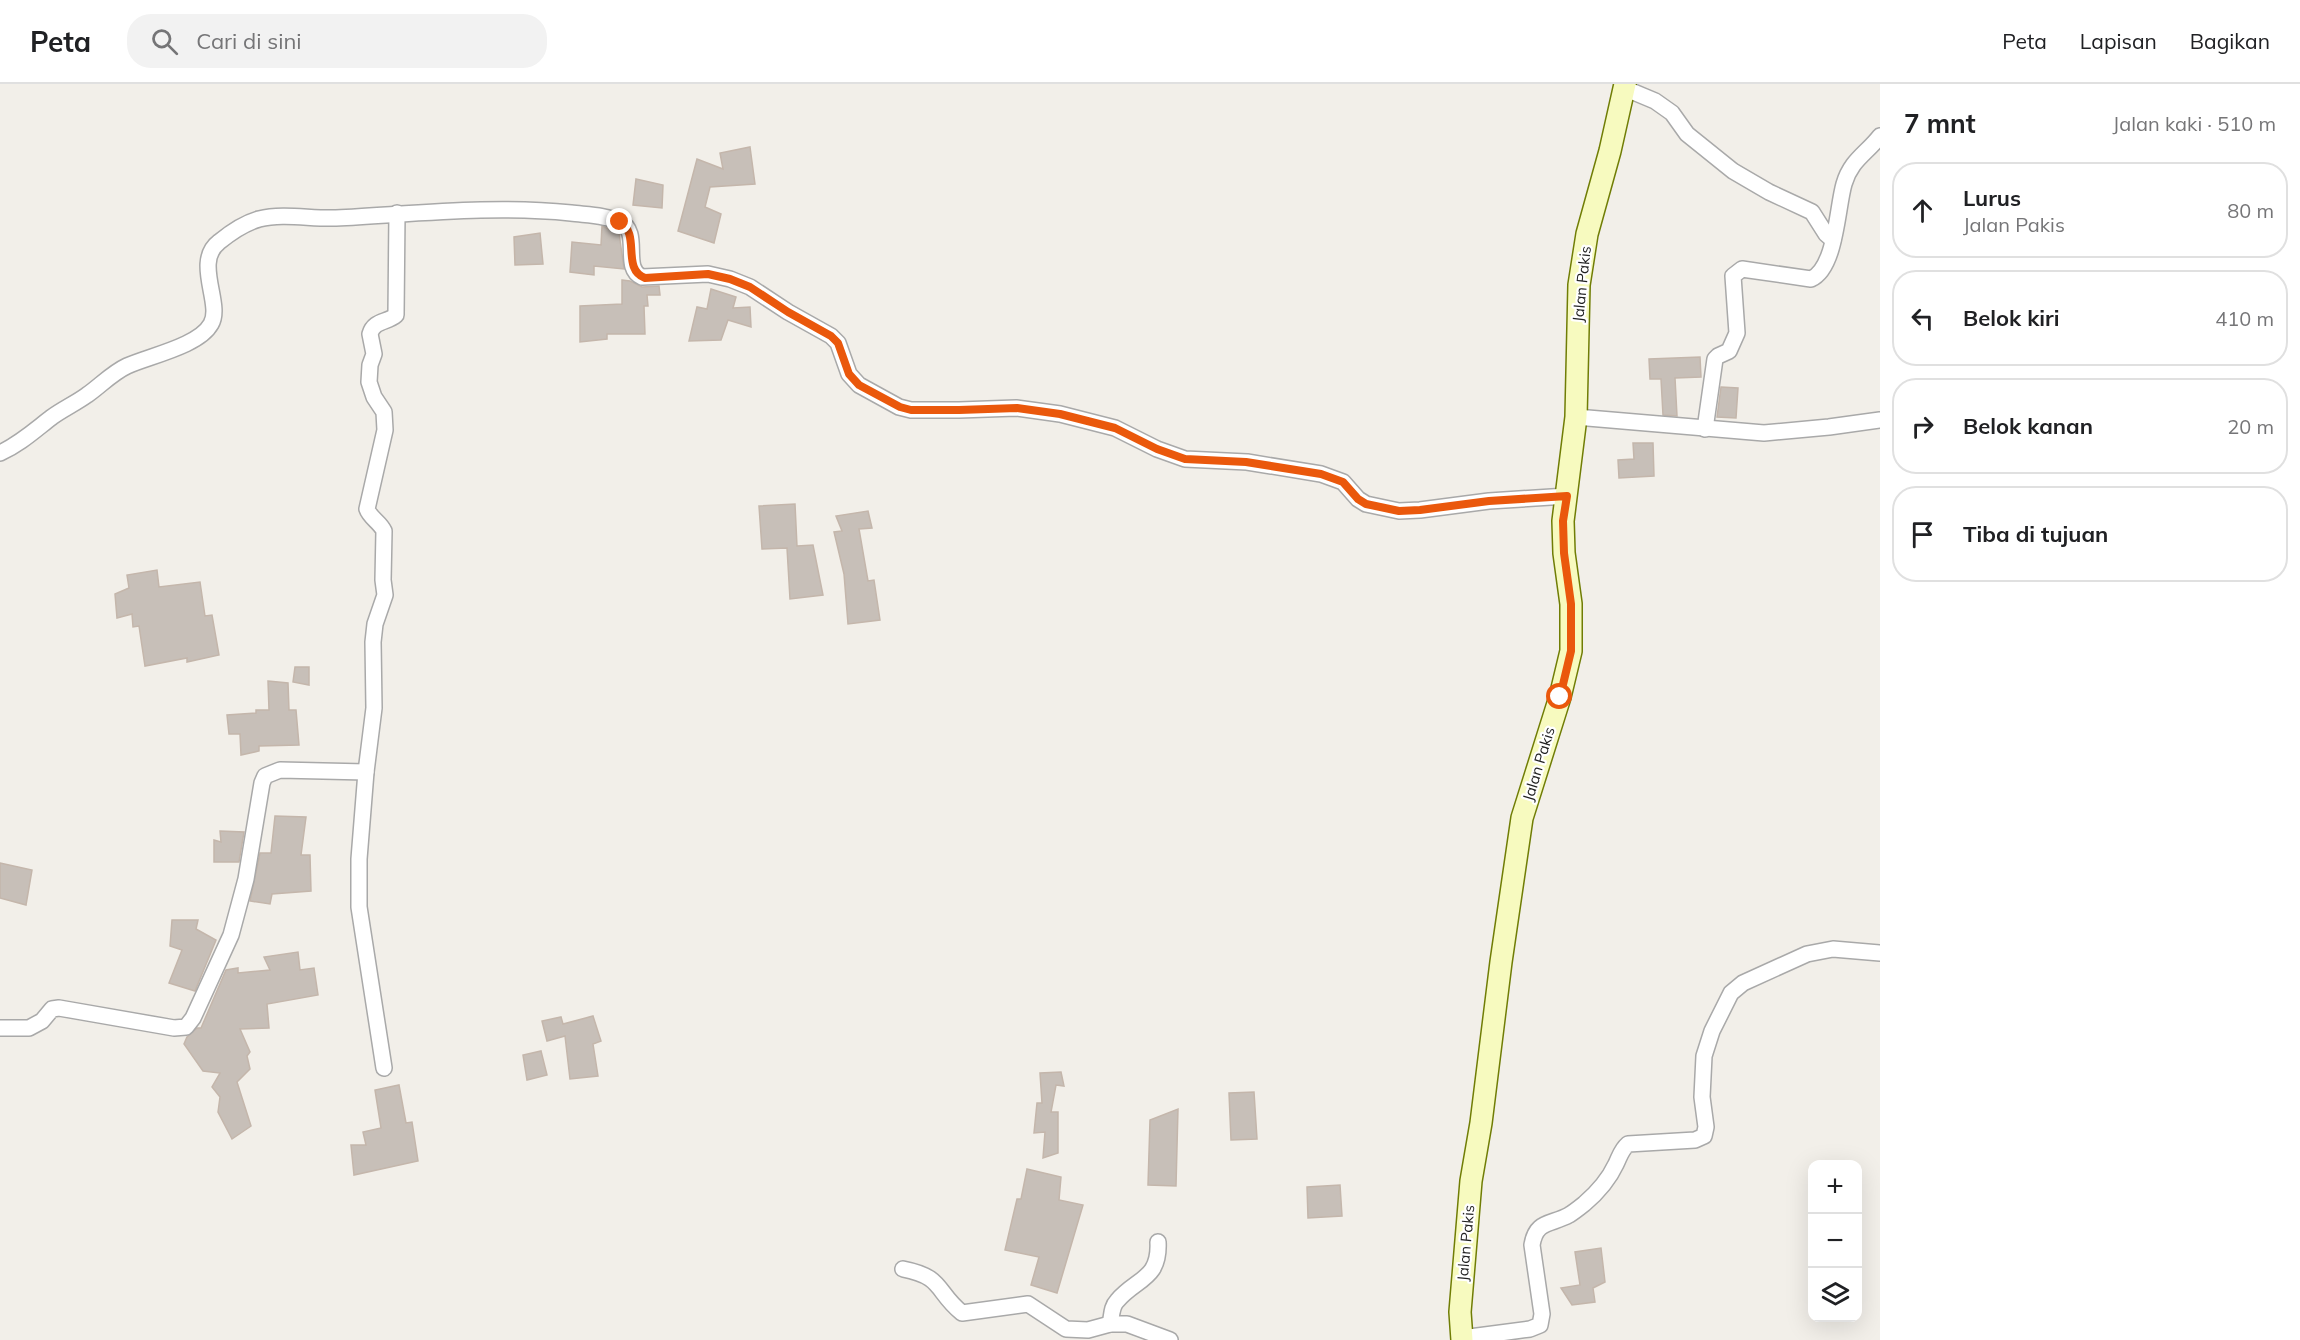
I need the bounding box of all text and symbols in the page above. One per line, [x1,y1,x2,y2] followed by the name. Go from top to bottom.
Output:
[127,14,547,68] search box
[30,24,91,59] text: Peta
[148,25,181,58] icon: search
[196,27,302,55] text: Cari di sini
[2002,28,2047,54] text: Peta
[2080,28,2157,54] text: Lapisan
[2190,28,2270,54] text: Bagikan
[1904,107,1976,140] text: 7 mnt
[2113,111,2276,136] text: Jalan kaki · 510 m
[1963,184,2021,212] text: Lurus
[1906,194,1939,227] icon: ahead
[2227,198,2274,223] text: 80 m
[606,208,632,234] route end
[1963,212,2065,237] text: Jalan Pakis
[1568,245,1595,323] street label: Jalan Pakis
[1906,302,1939,335] icon: left
[1963,304,2059,332] text: Belok kiri
[2215,306,2274,331] text: 410 m
[1906,410,1939,443] icon: right
[1963,412,2093,440] text: Belok kanan
[2227,414,2274,439] text: 20 m
[1906,518,1939,551] icon: arrive
[1963,520,2108,548] text: Tiba di tujuan
[1546,683,1572,709] route start
[1518,725,1559,803] street label: Jalan Pakis
[1808,1160,1862,1322] map controls
[1808,1160,1862,1214] button: +
[1453,1204,1478,1282] street label: Jalan Pakis
[1808,1214,1862,1268] button: −
[1808,1268,1862,1322] button: layers

